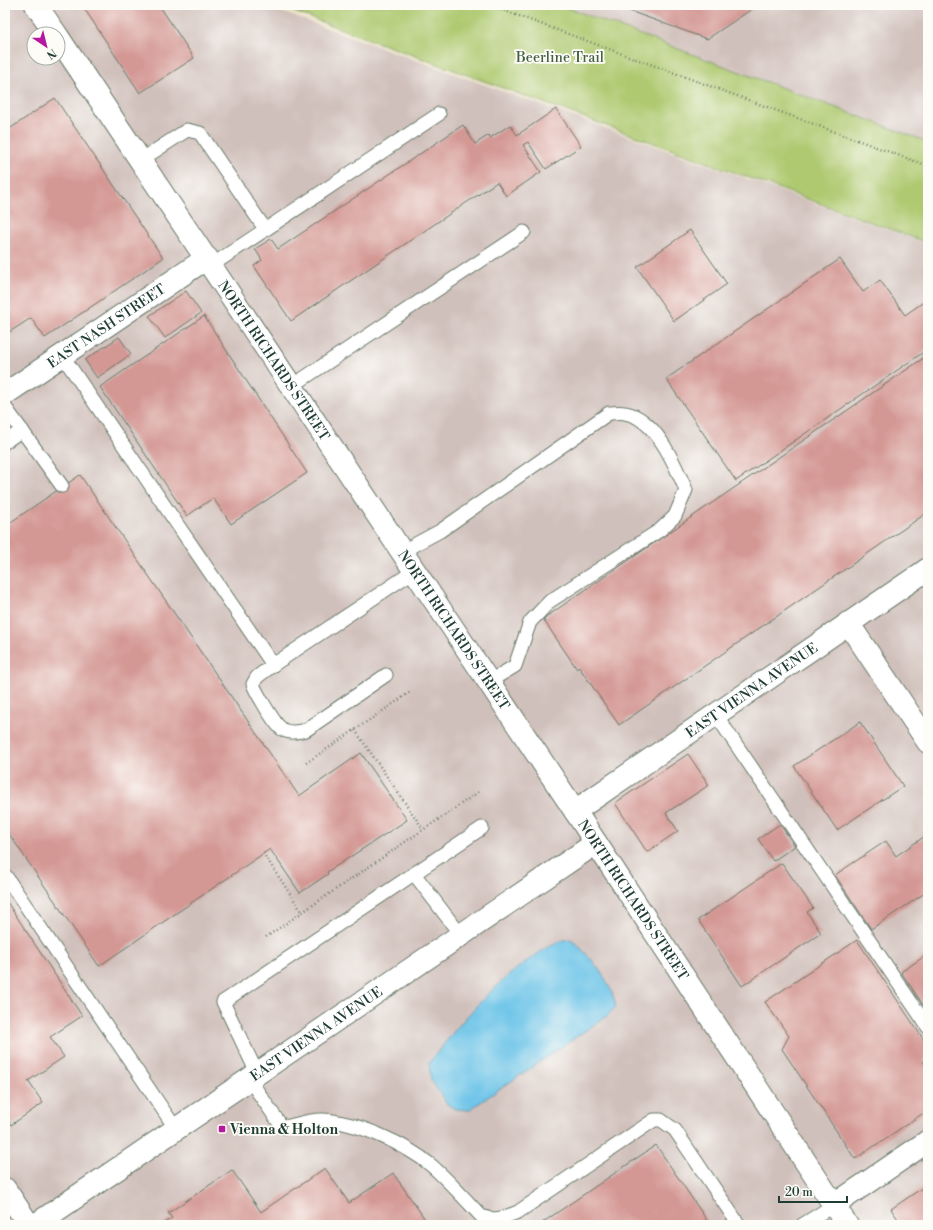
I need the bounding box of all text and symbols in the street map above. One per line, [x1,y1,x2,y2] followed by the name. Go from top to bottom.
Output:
[26,26,66,66] north arrow
[43,45,59,62] text: N
[515,49,604,67] park label: Beerline Trail
[213,278,333,445] street label: NORTH RICHARDS STREET
[44,280,169,373] street label: EAST NASH STREET
[393,547,513,714] street label: NORTH RICHARDS STREET
[682,639,822,742] street label: EAST VIENNA AVENUE
[573,817,692,984] street label: NORTH RICHARDS STREET
[247,983,386,1086] street label: EAST VIENNA AVENUE
[229,1121,338,1139] place label: Vienna & Holton
[217,1124,227,1134] marker: Vienna & Holton
[779,1178,847,1204] scale bar
[785,1185,813,1200] text: 20 m

